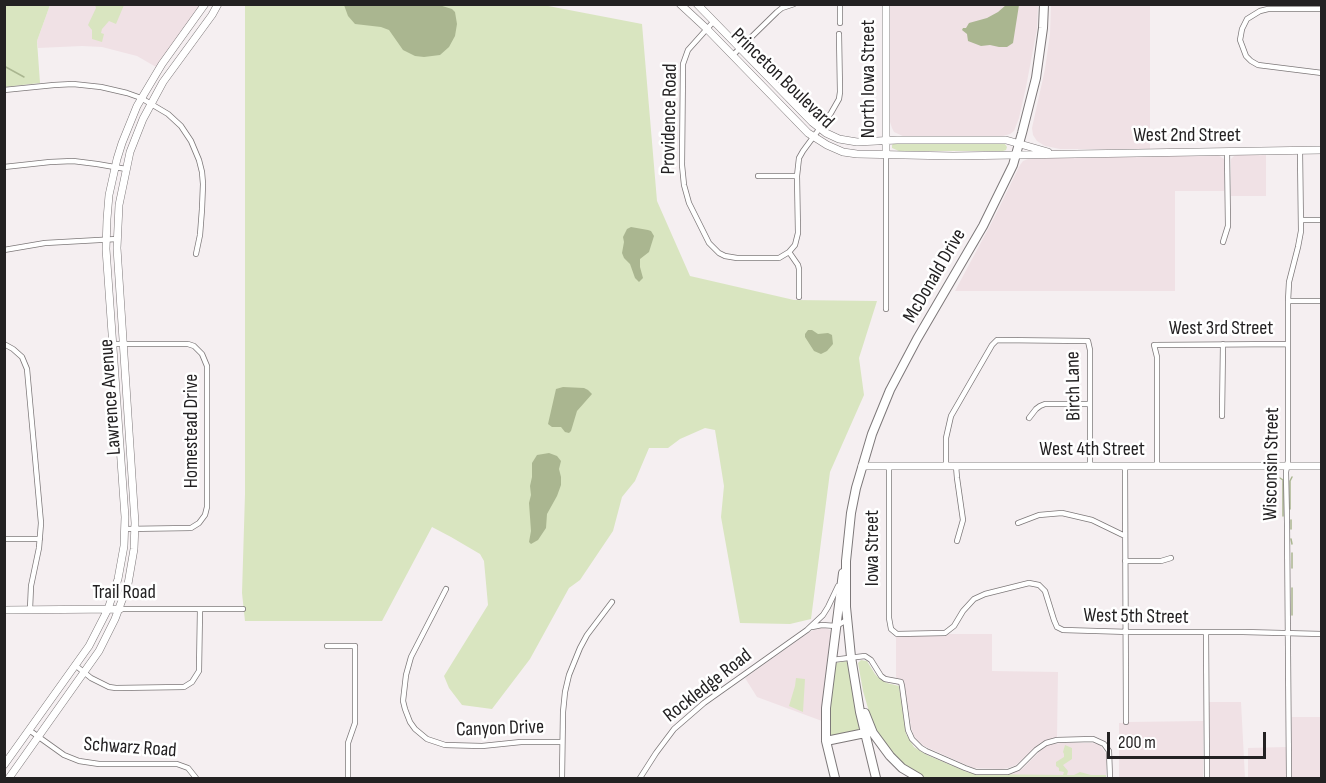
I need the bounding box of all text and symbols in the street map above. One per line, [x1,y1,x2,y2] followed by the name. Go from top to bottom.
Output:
[857,20,881,138] street label: North Iowa Street
[725,24,839,134] street label: Princeton Boulevard
[657,63,683,175] street label: Providence Road
[1133,124,1241,148] street label: West 2nd Street
[898,225,972,327] street label: McDonald Drive
[1169,317,1273,341] street label: West 3rd Street
[95,338,127,456] street label: Lawrence Avenue
[1061,351,1087,421] street label: Birch Lane
[180,374,204,488] street label: Homestead Drive
[1259,407,1285,521] street label: Wisconsin Street
[1039,438,1145,462] street label: West 4th Street
[861,510,885,586] street label: Iowa Street
[92,581,156,605] street label: Trail Road
[1083,604,1189,630] street label: West 5th Street
[659,644,757,728] street label: Rockledge Road
[456,715,544,743] street label: Canyon Drive
[1110,720,1269,758] scale bar
[1118,732,1156,753] text: 200 m
[83,733,177,763] street label: Schwarz Road

